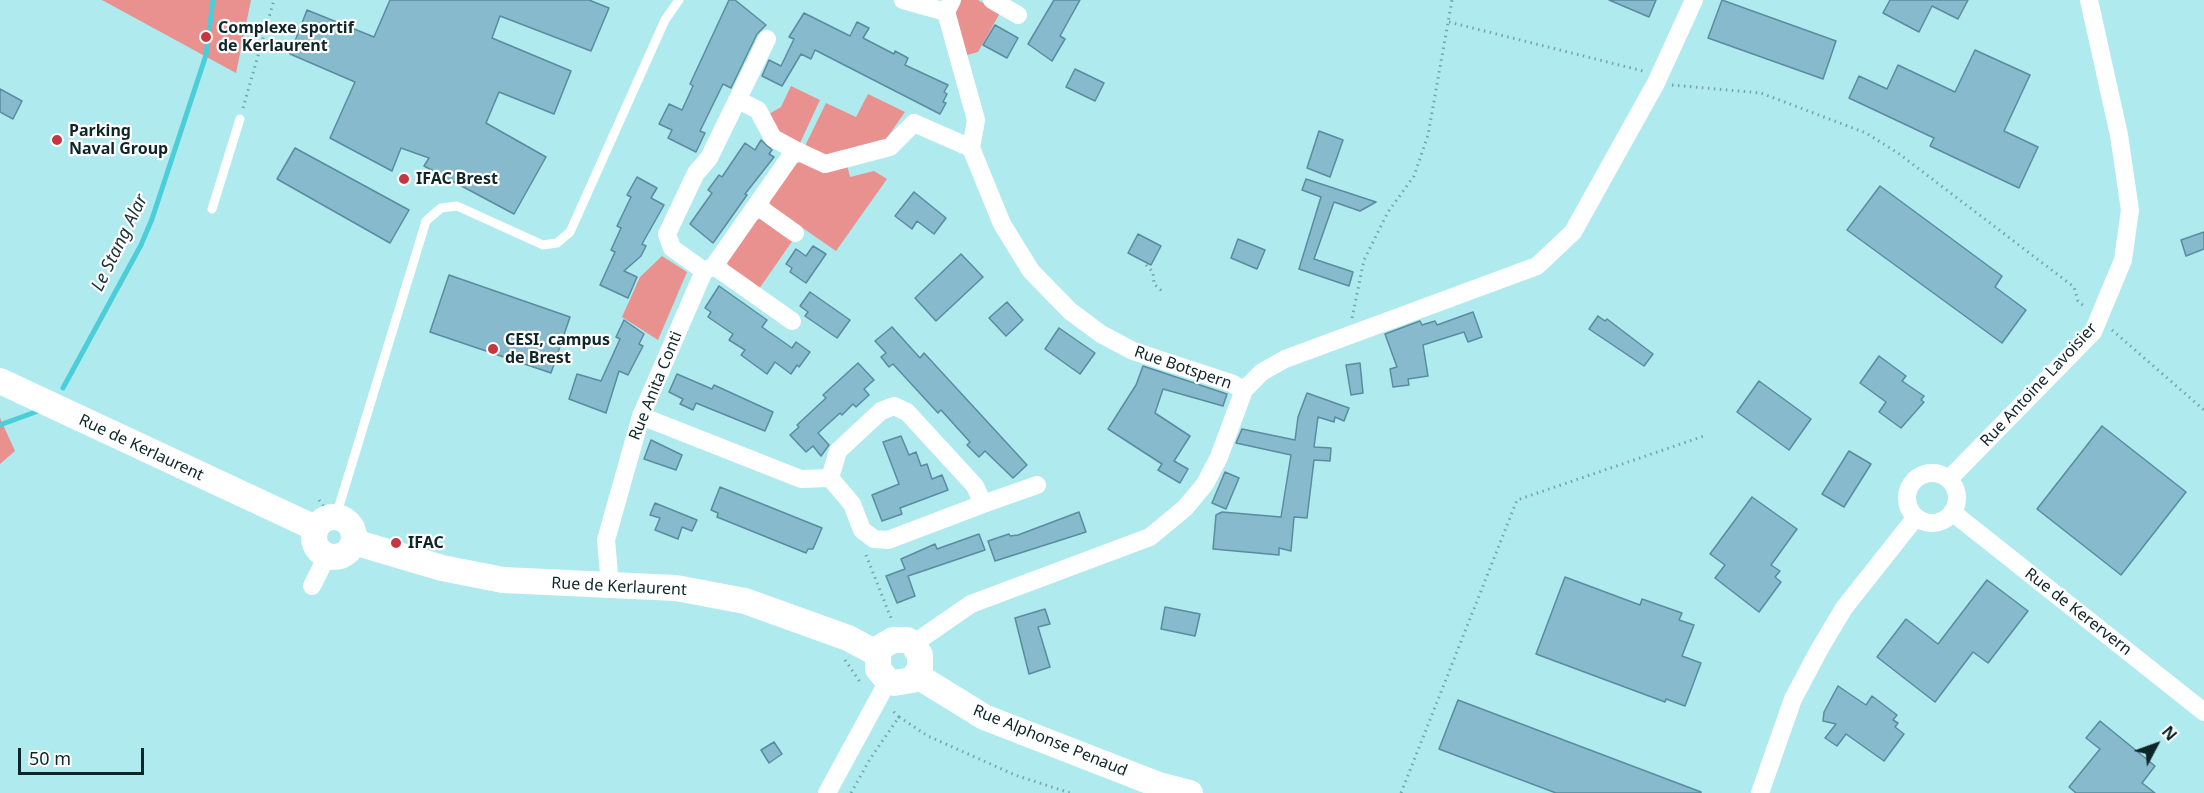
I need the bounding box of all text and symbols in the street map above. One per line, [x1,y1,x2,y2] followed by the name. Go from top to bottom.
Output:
[218,18,354,56] place label: Complexe sportif de Kerlaurent
[199,30,213,44] marker: Complexe sportif de Kerlaurent
[69,121,168,159] place label: Parking Naval Group
[50,133,64,147] marker: Parking Naval Group
[416,169,498,189] place label: IFAC Brest
[397,172,411,186] marker: IFAC Brest
[87,191,153,295] water label: Le Stang Alar
[1977,319,2101,451] street label: Rue Antoine Lavoisier
[625,329,687,443] street label: Rue Anita Conti
[505,330,610,368] place label: CESI, campus de Brest
[486,342,500,356] marker: CESI, campus de Brest
[1132,342,1234,394] street label: Rue Botspern
[76,411,206,485] street label: Rue de Kerlaurent
[408,533,444,553] place label: IFAC
[389,536,403,550] marker: IFAC
[2021,564,2135,660] street label: Rue de Kerervern
[551,574,687,600] street label: Rue de Kerlaurent
[970,701,1130,781] street label: Rue Alphonse Penaud
[2126,715,2186,775] north arrow
[2157,721,2182,745] text: N
[21,736,147,774] scale bar
[29,746,71,770] text: 50 m

